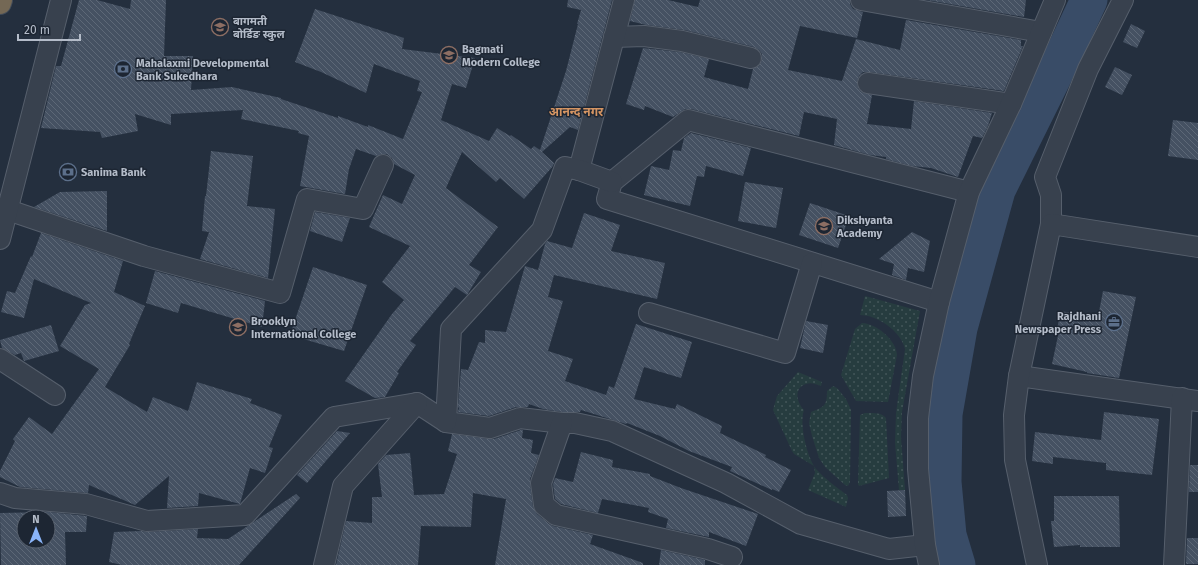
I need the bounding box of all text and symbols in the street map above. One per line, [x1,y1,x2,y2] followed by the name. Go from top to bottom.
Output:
[233,15,285,42] place label: बागमती बोर्डिङ स्कुल
[18,16,80,42] scale bar
[210,17,230,37] school or university icon: बागमती बोर्डिङ स्कुल
[24,23,50,37] text: 20 m
[462,43,540,69] place label: Bagmati Modern College
[439,45,459,65] school or university icon: Bagmati Modern College
[136,57,270,83] place label: Mahalaxmi Developmental Bank Sukedhara
[113,59,133,79] bank icon: Mahalaxmi Developmental Bank Sukedhara
[549,105,604,119] district label: आनन्द नगर
[58,162,78,182] bank icon: Sanima Bank
[81,166,147,179] place label: Sanima Bank
[836,214,893,240] place label: Dikshyanta Academy
[814,216,834,236] school or university icon: Dikshyanta Academy
[1015,310,1102,336] place label: Rajdhani Newspaper Press
[1104,312,1124,332] office icon: Rajdhani Newspaper Press
[251,315,356,341] place label: Brooklyn International College
[228,317,248,337] school or university icon: Brooklyn International College
[16,509,56,549] north arrow
[32,513,40,526] text: N

